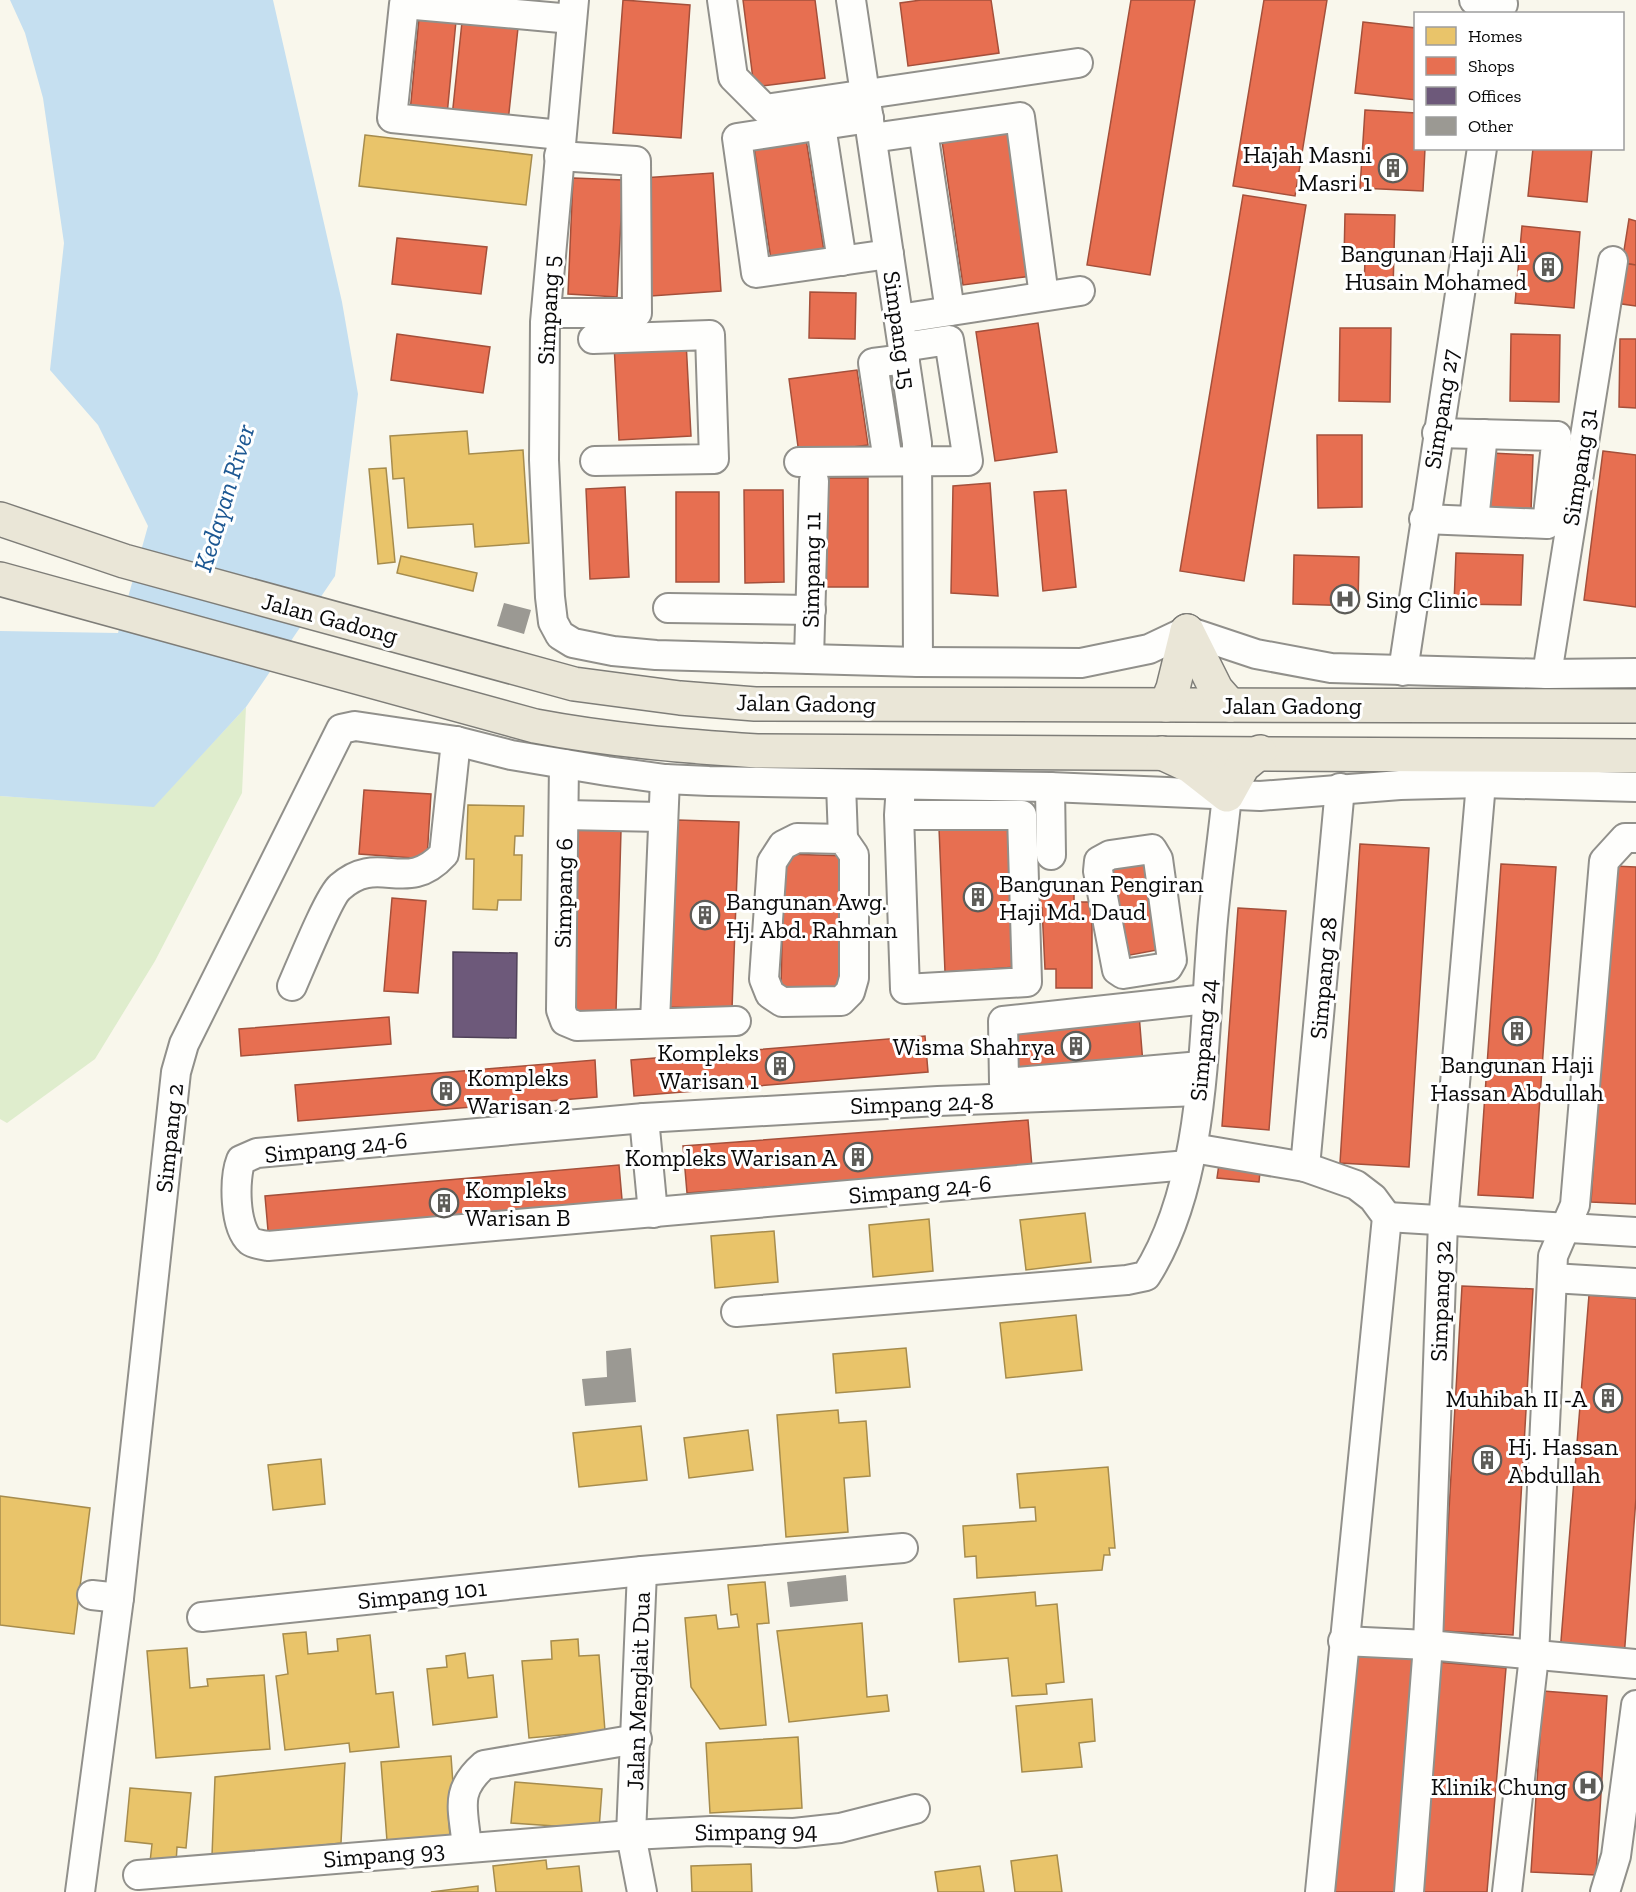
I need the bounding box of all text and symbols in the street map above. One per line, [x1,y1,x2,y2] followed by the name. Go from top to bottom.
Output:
[1414,12,1624,150] legend
[1468,25,1522,47] text: Homes
[1468,55,1515,77] text: Shops
[1468,85,1521,107] text: Offices
[1468,115,1514,137] text: Other
[1243,140,1372,197] place label: Hajah Masni Masri 1
[1377,152,1409,184] building icon: Hajah Masni Masri 1
[1340,239,1527,296] place label: Bangunan Haji Ali Husain Mohamed
[1532,251,1564,283] building icon: Bangunan Haji Ali Husain Mohamed
[531,254,565,366] street label: Simpang 5
[877,269,923,391] street label: Simpang 15
[1417,347,1465,471] street label: Simpang 27
[1555,406,1603,528] street label: Simpang 31
[186,420,262,575] water label: Kedayan River
[795,512,827,628] street label: Simpang 11
[1329,583,1361,615] hospital icon: Sing Clinic
[1366,585,1478,614] place label: Sing Clinic
[259,586,401,650] street label: Jalan Gadong
[736,687,876,719] street label: Jalan Gadong
[1222,691,1362,720] street label: Jalan Gadong
[548,838,578,948] street label: Simpang 6
[999,869,1204,926] place label: Bangunan Pengiran Haji Md. Daud
[962,881,994,913] building icon: Bangunan Pengiran Haji Md. Daud
[726,887,898,944] place label: Bangunan Awg. Hj. Abd. Rahman
[689,899,721,931] building icon: Bangunan Awg. Hj. Abd. Rahman
[1303,916,1343,1040] street label: Simpang 28
[1183,978,1223,1102] street label: Simpang 24
[1501,1015,1533,1047] building icon: Bangunan Haji Hassan Abdullah
[1060,1030,1092,1062] building icon: Wisma Shahrya
[893,1032,1055,1061] place label: Wisma Shahrya
[657,1038,759,1095] place label: Kompleks Warisan 1
[764,1050,796,1082] building icon: Kompleks Warisan 1
[1430,1050,1604,1107] place label: Bangunan Haji Hassan Abdullah
[467,1063,570,1120] place label: Kompleks Warisan 2
[430,1075,462,1107] building icon: Kompleks Warisan 2
[149,1082,189,1194] street label: Simpang 2
[850,1086,994,1120] street label: Simpang 24-8
[263,1125,409,1169] street label: Simpang 24-6
[842,1141,874,1173] building icon: Kompleks Warisan A
[625,1143,837,1172] place label: Kompleks Warisan A
[847,1168,993,1210] street label: Simpang 24-6
[465,1175,571,1232] place label: Kompleks Warisan B
[428,1187,460,1219] building icon: Kompleks Warisan B
[1423,1240,1457,1362] street label: Simpang 32
[1592,1382,1624,1414] building icon: Muhibah II -A
[1446,1384,1587,1413] place label: Muhibah II -A
[1508,1432,1618,1489] place label: Hj. Hassan Abdullah
[1471,1444,1503,1476] building icon: Hj. Hassan Abdullah
[356,1573,488,1615] street label: Simpang 101
[620,1591,656,1791] street label: Jalan Menglait Dua
[1572,1770,1604,1802] hospital icon: Klinik Chung
[1431,1772,1567,1801] place label: Klinik Chung
[694,1815,818,1847] street label: Simpang 94
[322,1834,446,1874] street label: Simpang 93

